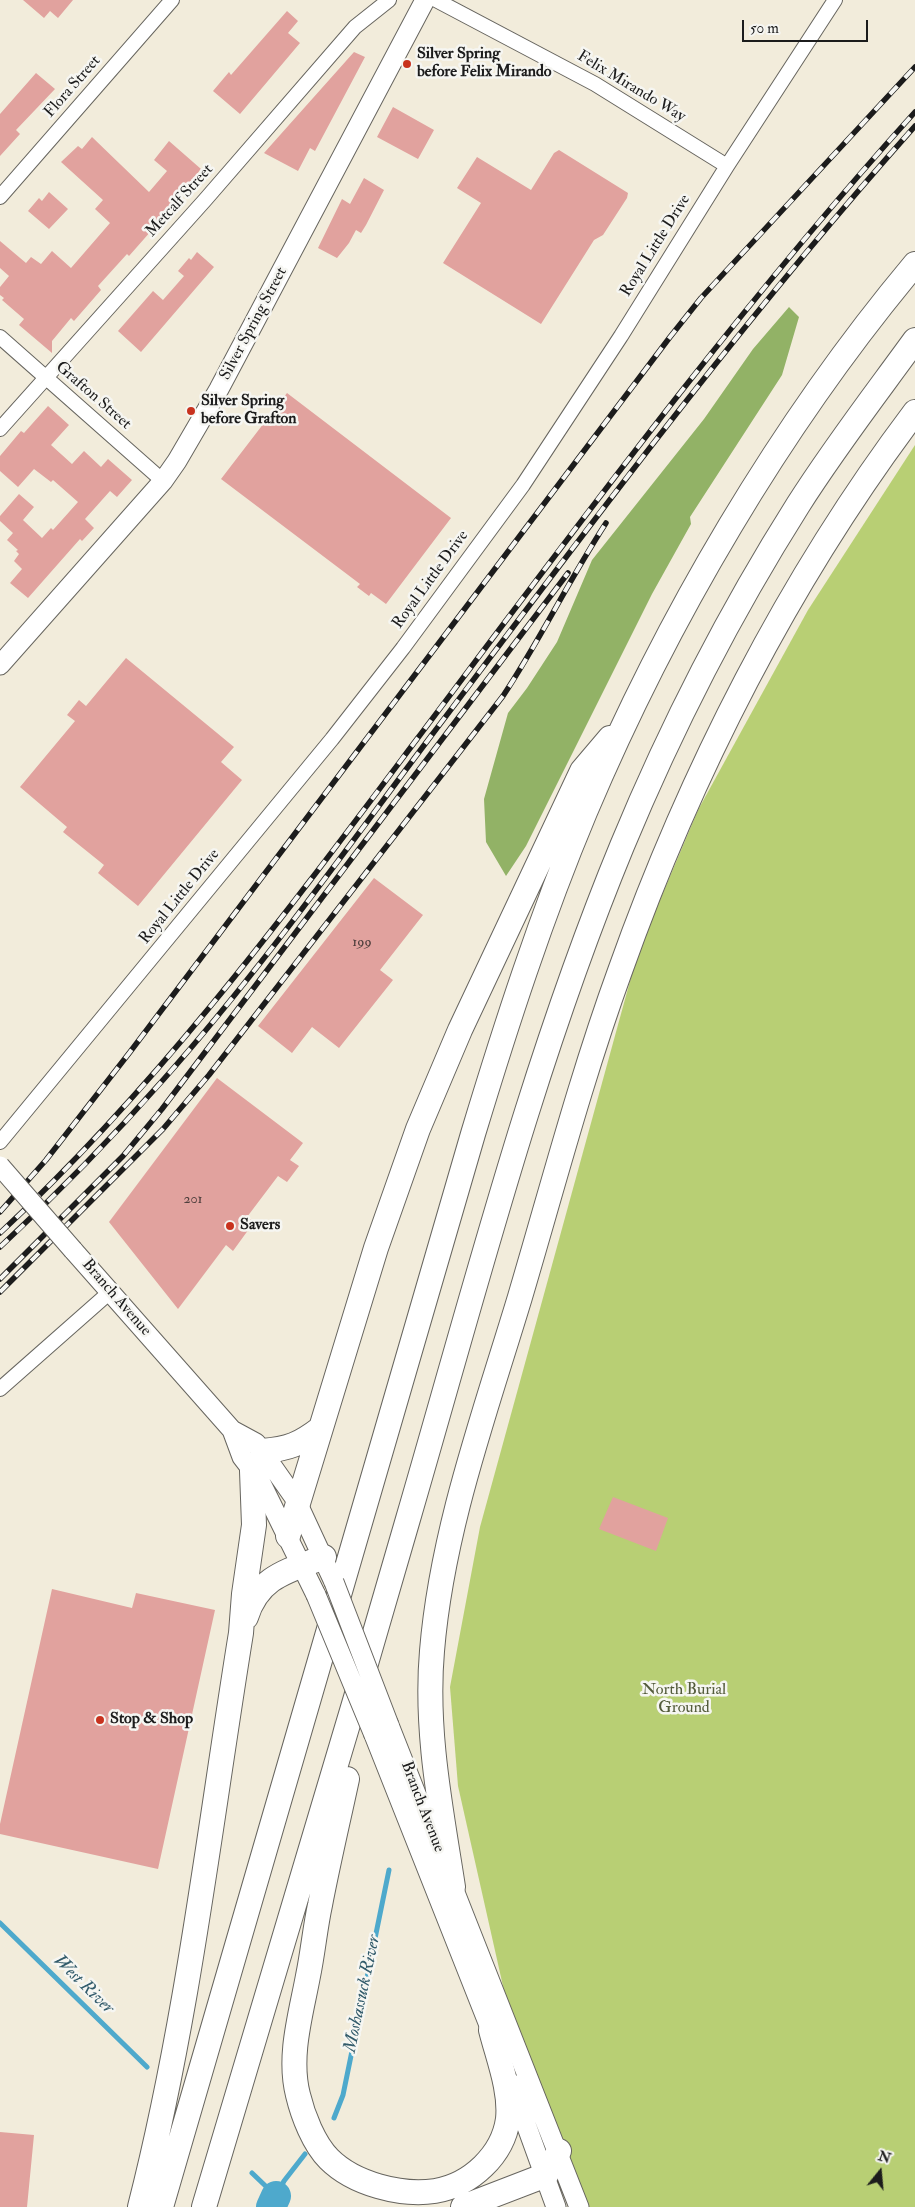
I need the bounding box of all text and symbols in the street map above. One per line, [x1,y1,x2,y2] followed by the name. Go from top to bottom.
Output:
[745,10,871,42] scale bar
[750,19,779,38] text: 50 m
[417,45,552,83] place label: Silver Spring before Felix Mirando
[573,47,689,127] street label: Felix Mirando Way
[41,52,105,122] street label: Flora Street
[401,58,413,70] marker: Silver Spring before Felix Mirando
[142,161,218,241] street label: Metcalf Street
[617,191,695,301] street label: Royal Little Drive
[216,264,292,384] street label: Silver Spring Street
[51,358,135,434] street label: Grafton Street
[201,392,297,430] place label: Silver Spring before Grafton
[185,405,197,417] marker: Silver Spring before Grafton
[389,527,473,633] street label: Royal Little Drive
[136,846,224,948] street label: Royal Little Drive
[352,935,372,951] house number: 199
[183,1192,203,1208] house number: 201
[240,1216,280,1236] place label: Savers
[224,1220,236,1232] marker: Savers
[77,1256,155,1340] street label: Branch Avenue
[642,1681,726,1719] park label: North Burial Ground
[110,1710,193,1730] place label: Stop & Shop
[94,1714,106,1726] marker: Stop & Shop
[396,1759,448,1855] street label: Branch Avenue
[340,1933,386,2055] water label: Moshassuck River
[48,1951,118,2019] water label: West River
[855,2147,905,2197] north arrow
[876,2147,893,2167] text: N

